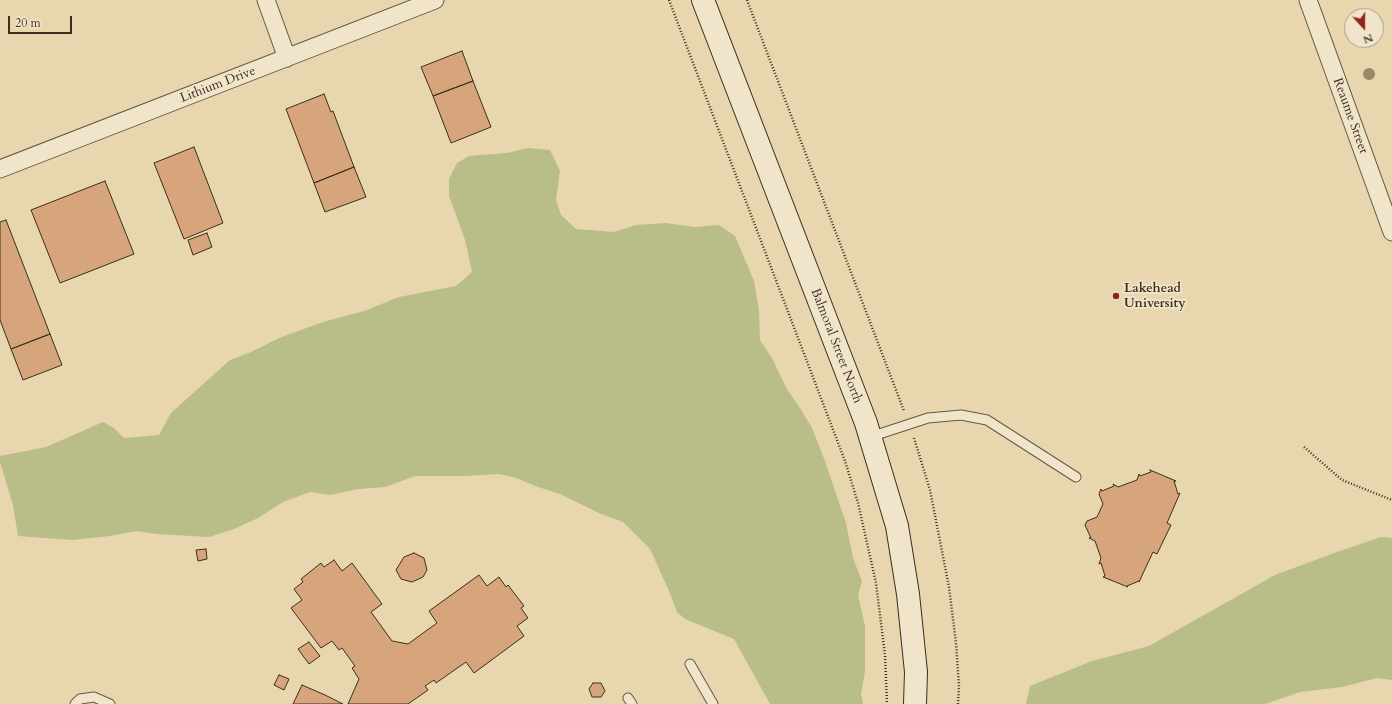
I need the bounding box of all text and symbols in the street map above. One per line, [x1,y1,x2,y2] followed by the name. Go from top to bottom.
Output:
[10,8,74,34] scale bar
[1344,8,1384,48] north arrow
[15,15,41,31] text: 20 m
[1361,30,1375,47] text: N
[178,63,258,107] street label: Lithium Drive
[1329,76,1371,156] street label: Reaume Street
[1124,281,1186,312] place label: Lakehead University
[807,286,865,406] street label: Balmoral Street North
[1111,291,1121,301] marker: Lakehead University

